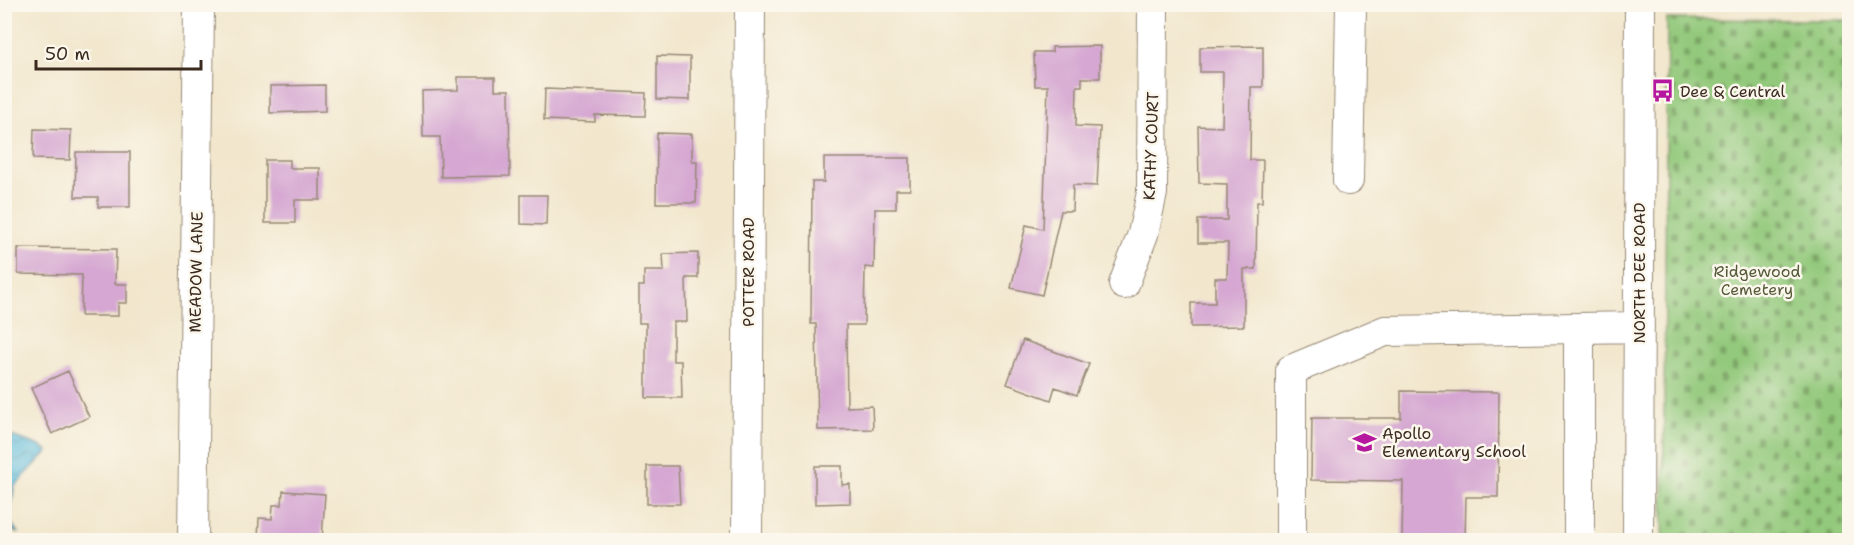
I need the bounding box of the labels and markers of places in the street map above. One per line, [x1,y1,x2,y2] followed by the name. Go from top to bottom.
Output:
[1649,78,1675,104] bus stop icon: Dee & Central
[1680,81,1785,102] place label: Dee & Central
[1382,423,1526,462] place label: Apollo Elementary School
[1351,429,1377,455] school or university icon: Apollo Elementary School

